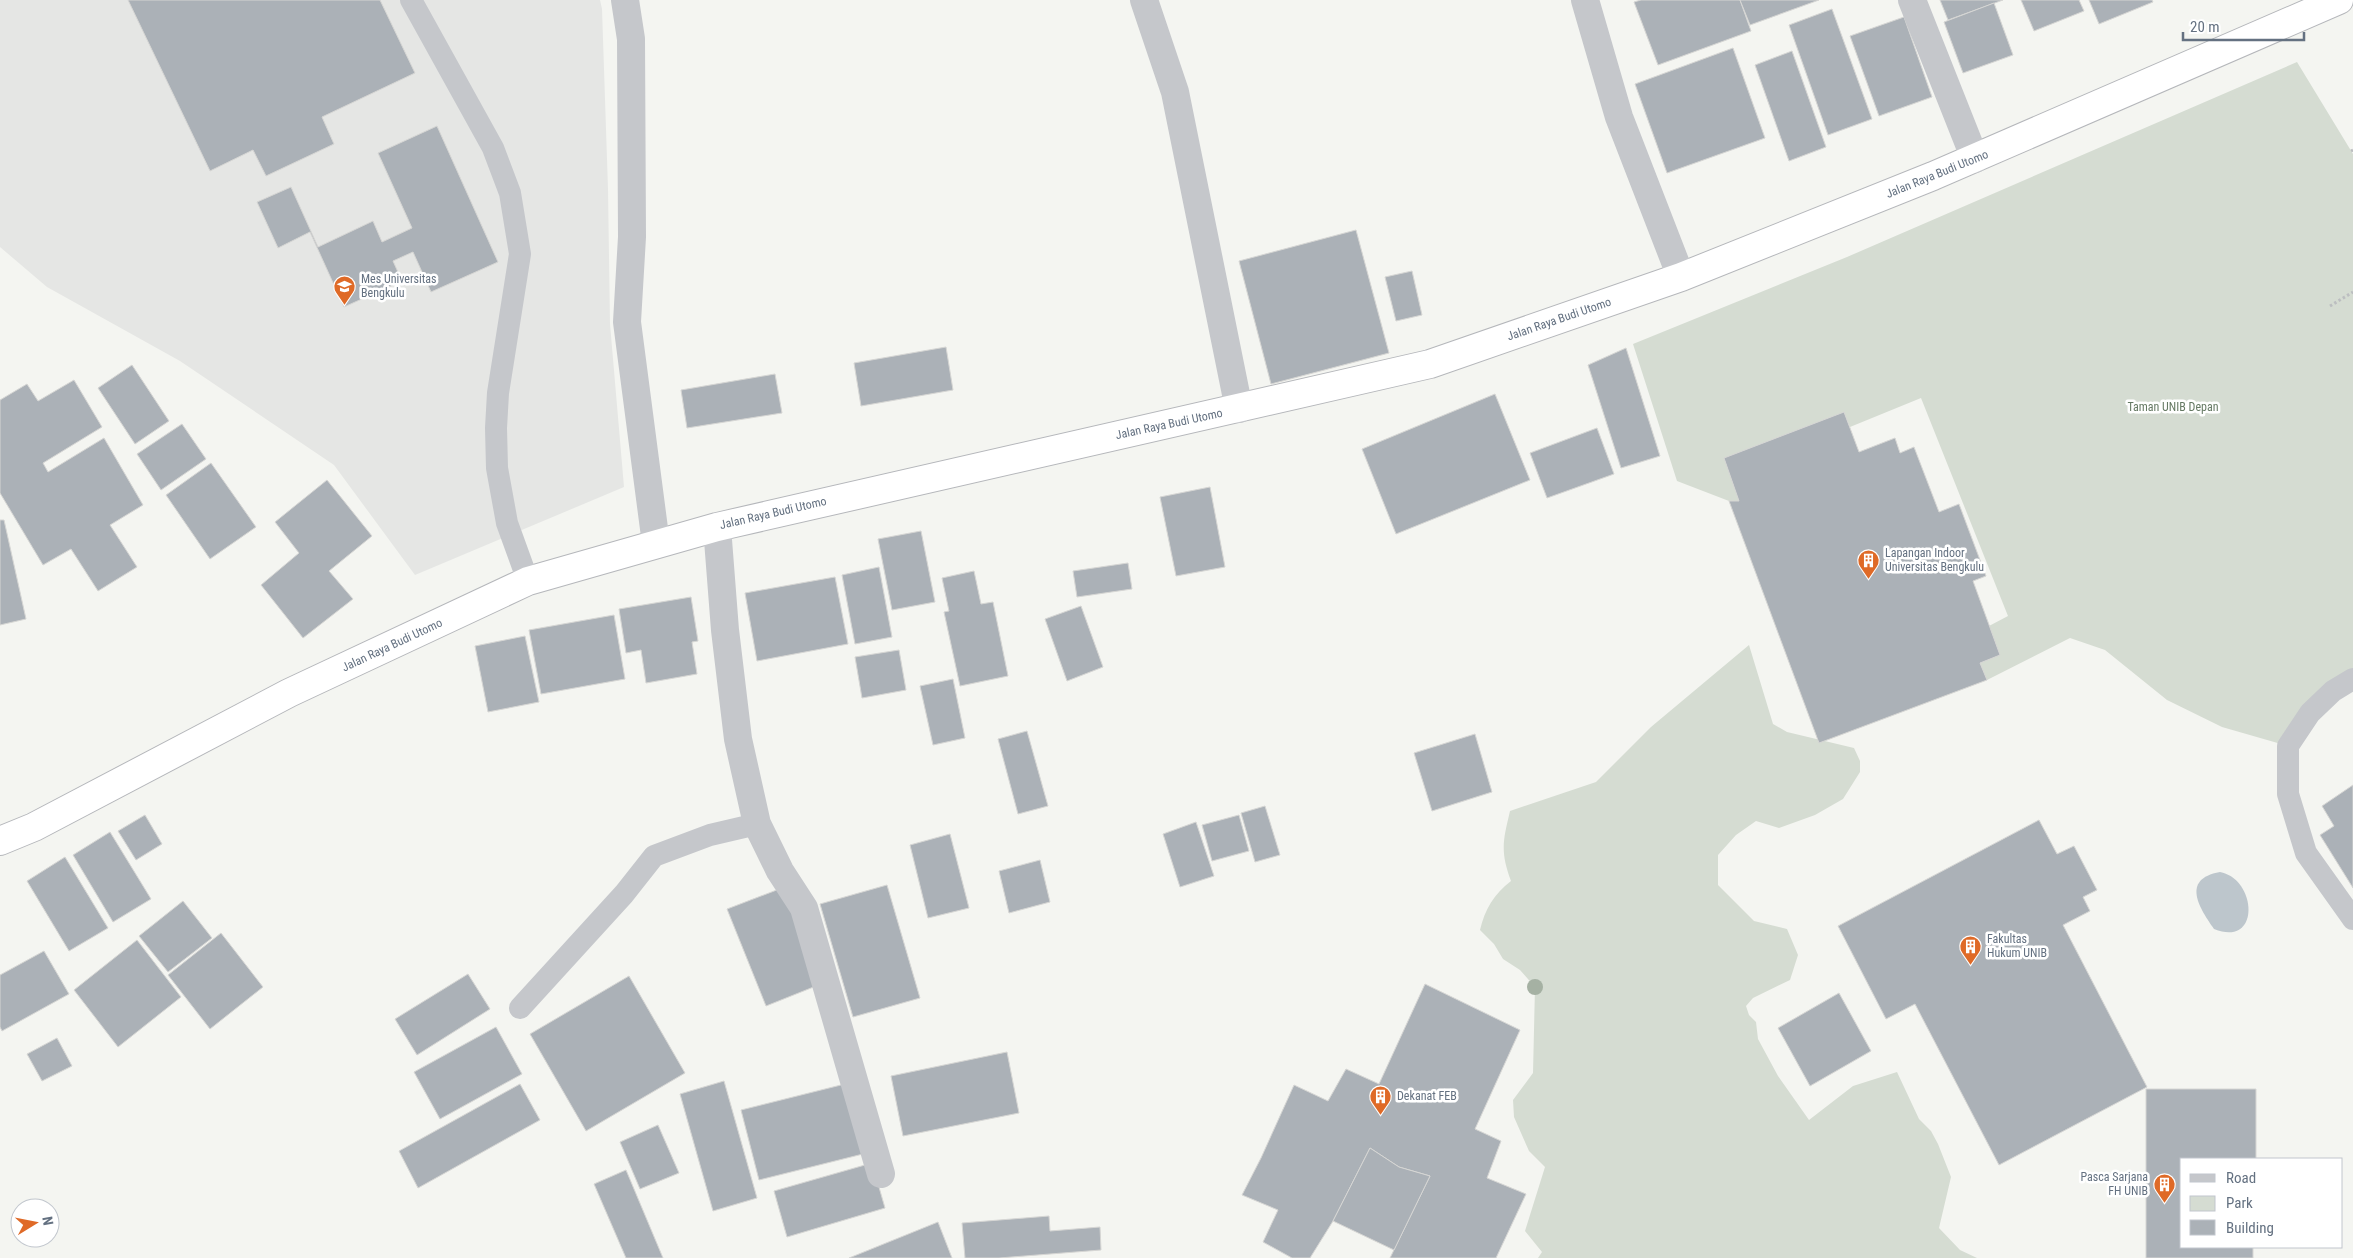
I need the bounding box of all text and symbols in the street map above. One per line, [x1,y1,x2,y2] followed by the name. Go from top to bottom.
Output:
[2183,10,2304,42] scale bar
[2190,18,2220,36] text: 20 m
[1884,147,1990,201] street label: Jalan Raya Budi Utomo
[361,272,437,300] place label: Mes Universitas Bengkulu
[333,274,357,305] school or university icon: Mes Universitas Bengkulu
[1505,295,1613,343] street label: Jalan Raya Budi Utomo
[2127,400,2219,414] park label: Taman UNIB Depan
[1114,406,1224,442] street label: Jalan Raya Budi Utomo
[718,494,828,532] street label: Jalan Raya Budi Utomo
[1885,546,1984,574] place label: Lapangan Indoor Universitas Bengkulu
[1857,548,1881,579] building icon: Lapangan Indoor Universitas Bengkulu
[340,616,444,674] street label: Jalan Raya Budi Utomo
[1987,932,2047,960] place label: Fakultas Hukum UNIB
[1959,934,1983,965] building icon: Fakultas Hukum UNIB
[1369,1084,1393,1115] building icon: Dekanat FEB
[1397,1089,1457,1103] place label: Dekanat FEB
[2180,1158,2343,1248] legend
[2226,1169,2256,1187] text: Road
[2081,1170,2148,1198] place label: Pasca Sarjana FH UNIB
[2152,1172,2176,1203] building icon: Pasca Sarjana FH UNIB
[2226,1194,2253,1212] text: Park
[10,1198,60,1248] north arrow
[39,1215,56,1226] text: N
[2226,1219,2274,1237] text: Building

